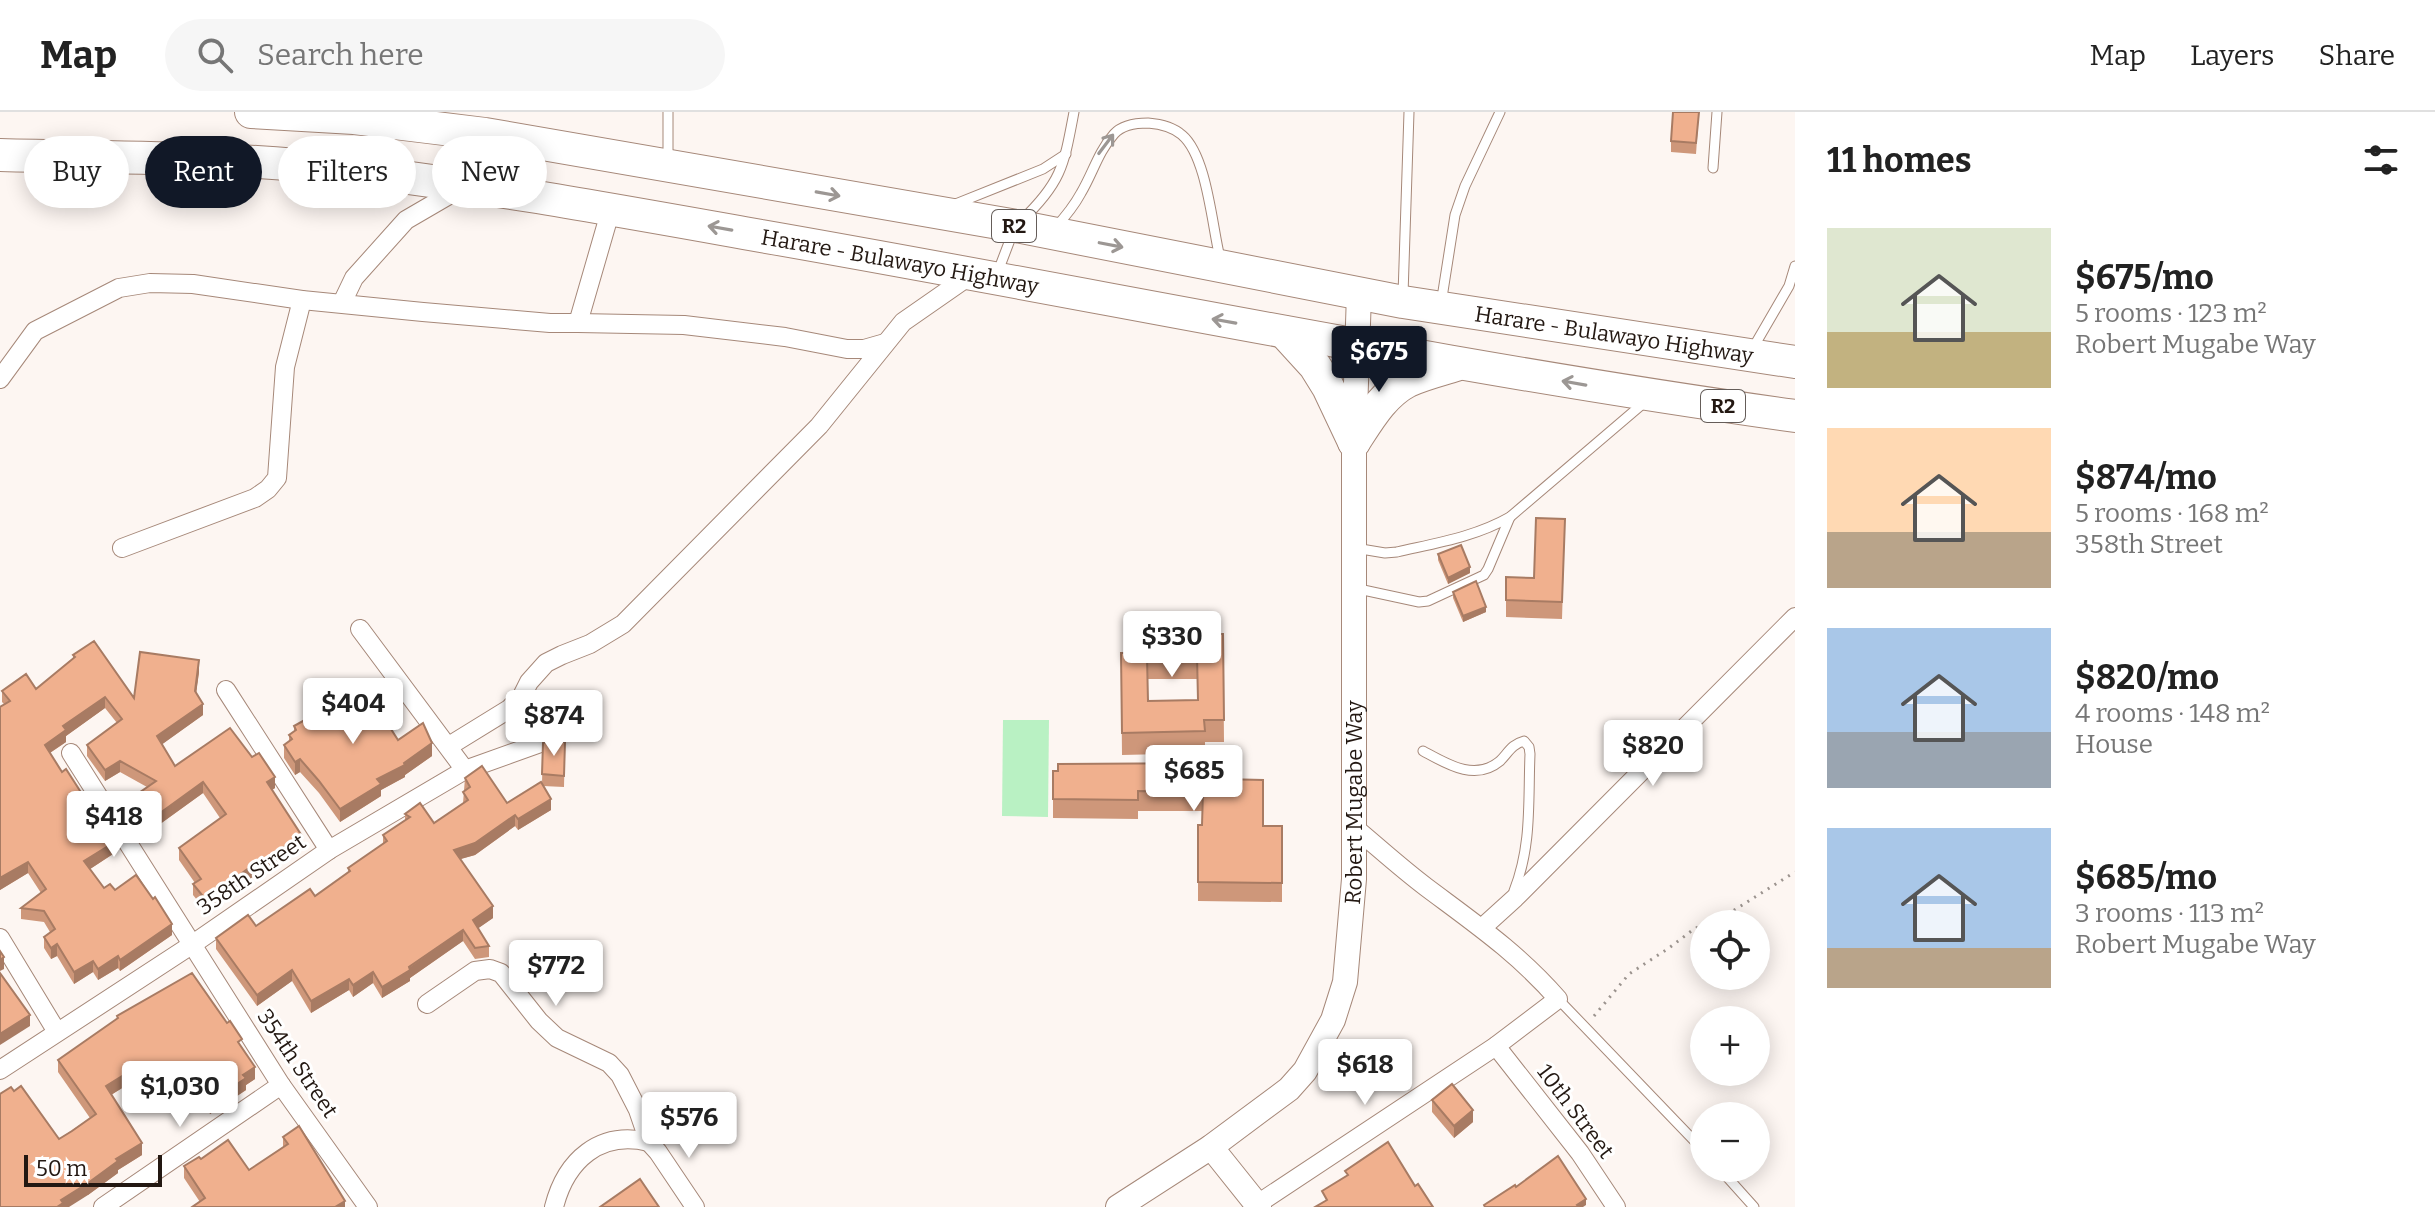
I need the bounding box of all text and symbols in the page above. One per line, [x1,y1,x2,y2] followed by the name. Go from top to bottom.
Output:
[165,19,725,91] search box
[40,32,117,78] text: Map
[193,33,237,77] icon: search
[257,37,424,73] text: Search here
[2089,39,2146,72] text: Map
[2190,39,2274,72] text: Layers
[2318,39,2395,72] text: Share
[1097,134,1114,156] one-way arrow
[24,136,129,208] chip: Buy
[145,136,262,208] chip: Rent
[278,136,416,208] chip: Filters
[432,136,547,208] chip: New
[2359,138,2403,182] icon: filters
[1827,140,1972,181] text: 11 homes
[815,187,840,202] one-way arrow
[992,210,1036,242] road number: R2
[708,220,734,235] one-way arrow
[759,223,1041,300] street label: Harare - Bulawayo Highway
[1098,239,1123,254] one-way arrow
[2075,257,2214,298] text: $675/mo
[1891,260,1987,356] icon: home
[2075,298,2267,329] text: 5 rooms · 123 m²
[1473,300,1756,370] street label: Harare - Bulawayo Highway
[1212,313,1237,328] one-way arrow
[1332,326,1426,394] pin: $675
[2075,329,2316,360] text: Robert Mugabe Way
[1350,336,1408,367] text: $675
[1562,374,1588,389] one-way arrow
[1701,390,1745,422] road number: R2
[2075,457,2217,498] text: $874/mo
[1891,460,1987,556] icon: home
[2075,498,2269,529] text: 5 rooms · 168 m²
[2075,529,2223,560] text: 358th Street
[1125,611,1219,679] pin: $330
[1141,621,1203,652] text: $330
[2075,657,2219,698] text: $820/mo
[1891,660,1987,756] icon: home
[306,678,400,746] pin: $404
[321,688,385,719] text: $404
[507,690,601,758] pin: $874
[2075,698,2270,729] text: 4 rooms · 148 m²
[524,700,584,731] text: $874
[1339,700,1368,905] street label: Robert Mugabe Way
[1606,720,1700,788] pin: $820
[2075,729,2153,760] text: House
[1622,730,1684,761] text: $820
[1147,745,1241,813] pin: $685
[1163,755,1225,786] text: $685
[67,791,161,859] pin: $418
[85,801,143,832] text: $418
[192,828,311,921] street label: 358th Street
[2075,857,2217,898] text: $685/mo
[1891,860,1987,956] icon: home
[2075,898,2264,929] text: 3 rooms · 113 m²
[1690,910,1770,1182] map controls
[1690,910,1770,990] button: locate
[2075,929,2316,960] text: Robert Mugabe Way
[509,940,603,1008] pin: $772
[527,950,585,981] text: $772
[251,1004,344,1123] street label: 354th Street
[1690,1006,1770,1086] button: +
[1318,1039,1412,1107] pin: $618
[1336,1049,1394,1080] text: $618
[1531,1059,1620,1164] street label: 10th Street
[115,1061,245,1129] pin: $1,030
[140,1071,220,1102] text: $1,030
[642,1092,736,1160] pin: $576
[660,1102,718,1133] text: $576
[1690,1102,1770,1182] button: −
[24,1151,162,1187] scale bar
[36,1155,87,1182] text: 50 m

